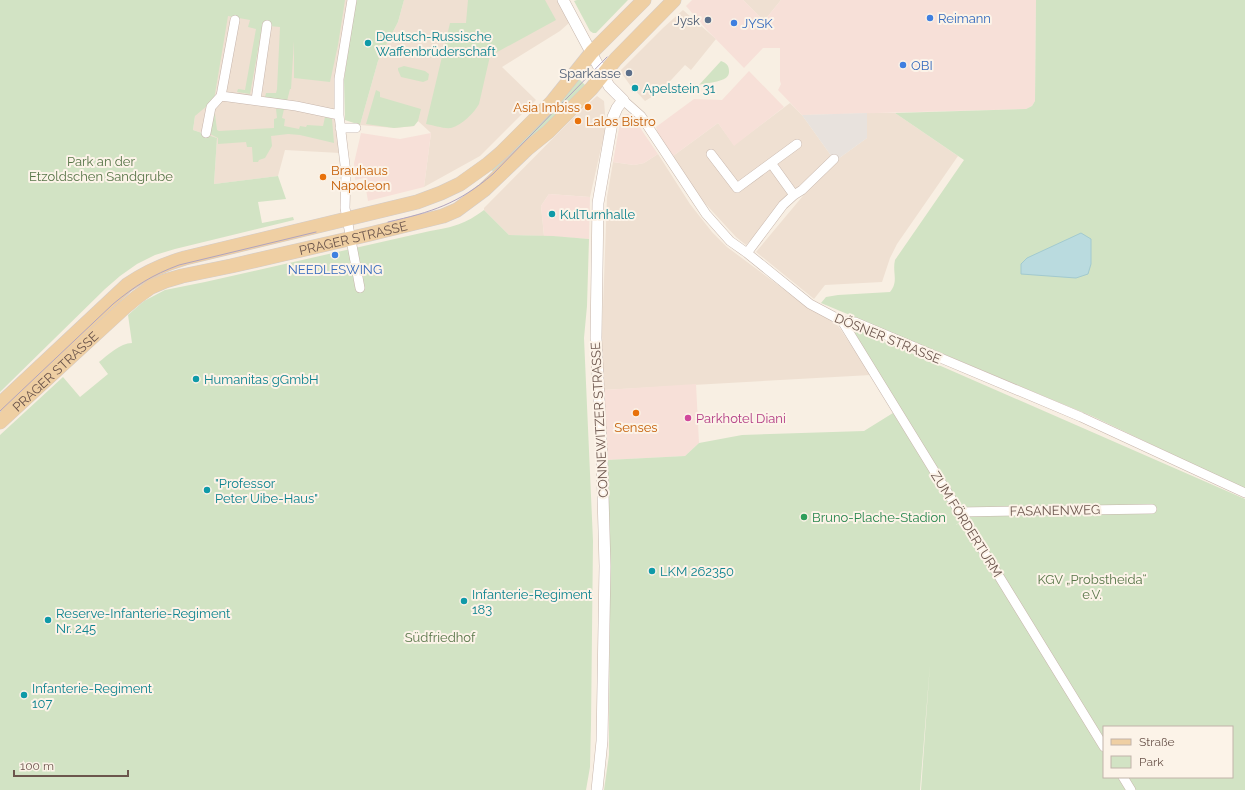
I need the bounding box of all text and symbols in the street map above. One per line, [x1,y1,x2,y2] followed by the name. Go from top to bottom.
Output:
[938,11,991,26] place label: Reimann
[674,13,700,28] place label: Jysk
[925,13,935,23] marker: Reimann
[703,15,713,25] marker: Jysk
[742,16,773,31] place label: JYSK
[729,18,739,28] marker: JYSK
[376,29,496,59] place label: Deutsch-Russische Waffenbrüderschaft
[363,38,373,48] marker: Deutsch-Russische Waffenbrüderschaft
[911,58,933,73] place label: OBI
[898,60,908,70] marker: OBI
[559,66,621,81] place label: Sparkasse
[624,68,634,78] marker: Sparkasse
[643,81,716,96] place label: Apelstein 31
[630,83,640,93] marker: Apelstein 31
[513,100,580,115] place label: Asia Imbiss
[583,102,593,112] marker: Asia Imbiss
[586,114,656,129] place label: Lalos Bistro
[573,116,583,126] marker: Lalos Bistro
[29,154,173,184] park label: Park an der Etzoldschen Sandgrube
[331,163,390,193] place label: Brauhaus Napoleon
[318,172,328,182] marker: Brauhaus Napoleon
[560,207,636,222] place label: KulTurnhalle
[547,209,557,219] marker: KulTurnhalle
[298,218,409,258] street label: PRAGER STRASSE
[330,250,340,260] marker: NEEDLESWING
[288,262,382,277] place label: NEEDLESWING
[832,309,944,367] street label: DÖSNER STRASSE
[10,329,101,415] street label: PRAGER STRASSE
[588,342,611,498] street label: CONNEWITZER STRASSE
[204,372,319,387] place label: Humanitas gGmbH
[191,374,201,384] marker: Humanitas gGmbH
[631,408,641,418] marker: Senses
[696,411,786,426] place label: Parkhotel Diani
[683,413,693,423] marker: Parkhotel Diani
[614,420,658,435] place label: Senses
[928,468,1006,580] street label: ZUM FÖRDERTURM
[215,476,318,506] place label: "Professor Peter Uibe-Haus"
[202,485,212,495] marker: "Professor Peter Uibe-Haus"
[1010,502,1100,519] street label: FASANENWEG
[812,510,946,525] place label: Bruno-Plache-Stadion
[799,512,809,522] marker: Bruno-Plache-Stadion
[660,564,734,579] place label: LKM 262350
[647,566,657,576] marker: LKM 262350
[1038,572,1147,602] park label: KGV „Probstheida“ e.V.
[472,587,593,617] place label: Infanterie-Regiment 183
[459,596,469,606] marker: Infanterie-Regiment 183
[56,606,231,636] place label: Reserve-Infanterie-Regiment Nr. 245
[43,615,53,625] marker: Reserve-Infanterie-Regiment Nr. 245
[405,630,476,645] park label: Südfriedhof
[32,681,153,711] place label: Infanterie-Regiment 107
[19,690,29,700] marker: Infanterie-Regiment 107
[1103,726,1233,778] legend
[1139,735,1175,749] text: Straße
[14,752,128,778] scale bar
[1139,755,1164,769] text: Park
[20,759,54,773] text: 100 m

